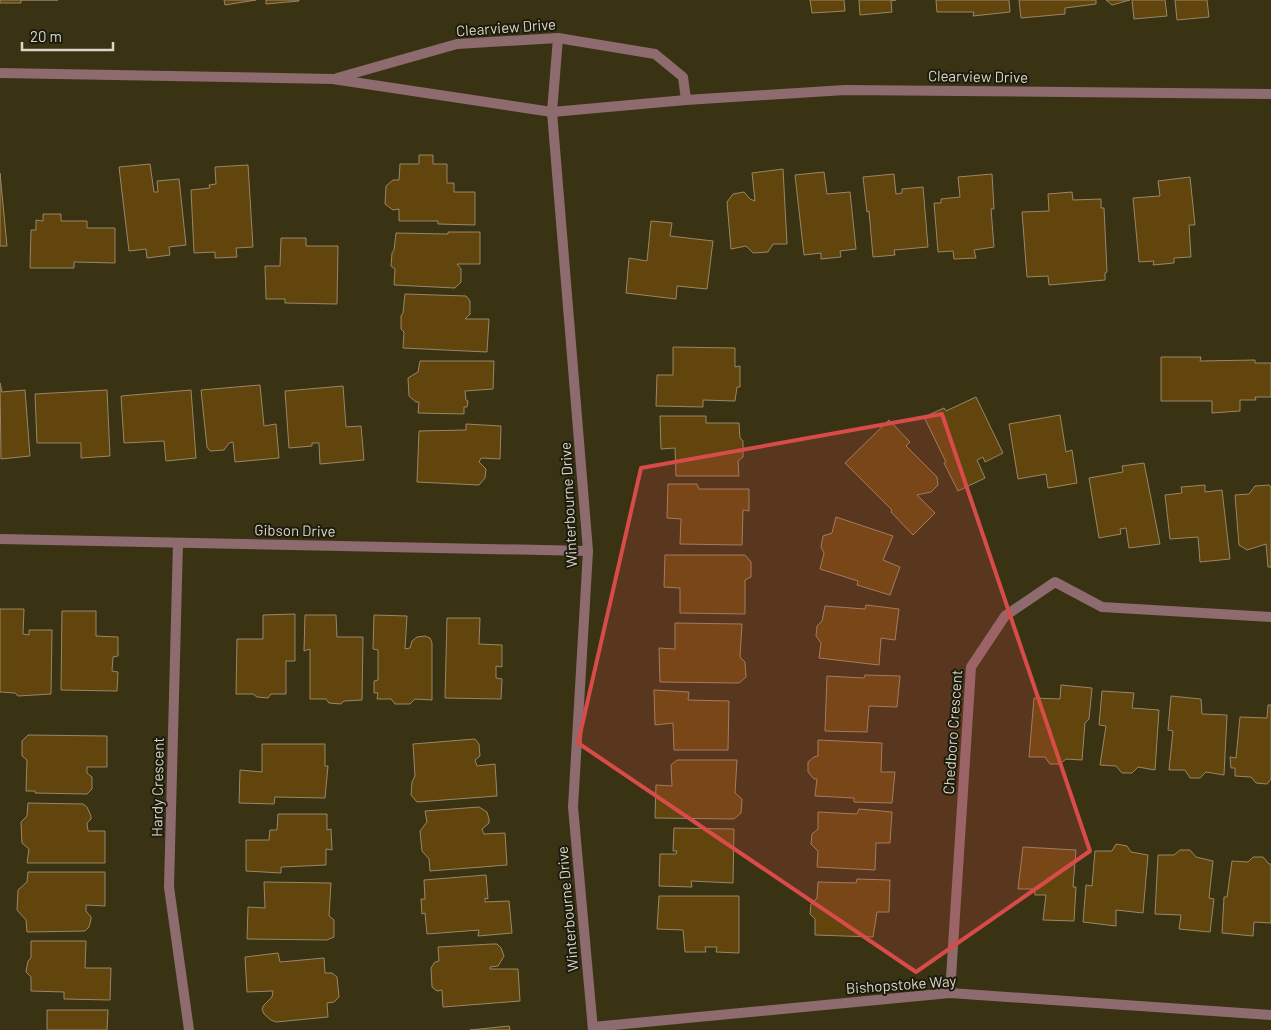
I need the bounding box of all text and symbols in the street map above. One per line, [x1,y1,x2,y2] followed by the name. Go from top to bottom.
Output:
[455,15,557,39] street label: Clearview Drive
[22,20,114,52] scale bar
[30,27,62,45] text: 20 m
[928,66,1028,86] street label: Clearview Drive
[556,442,580,568] street label: Winterbourne Drive
[254,520,336,540] street label: Gibson Drive
[939,669,965,795] street label: Chedboro Crescent
[147,737,167,837] street label: Hardy Crescent
[553,845,581,973] street label: Winterbourne Drive
[845,971,957,997] street label: Bishopstoke Way

